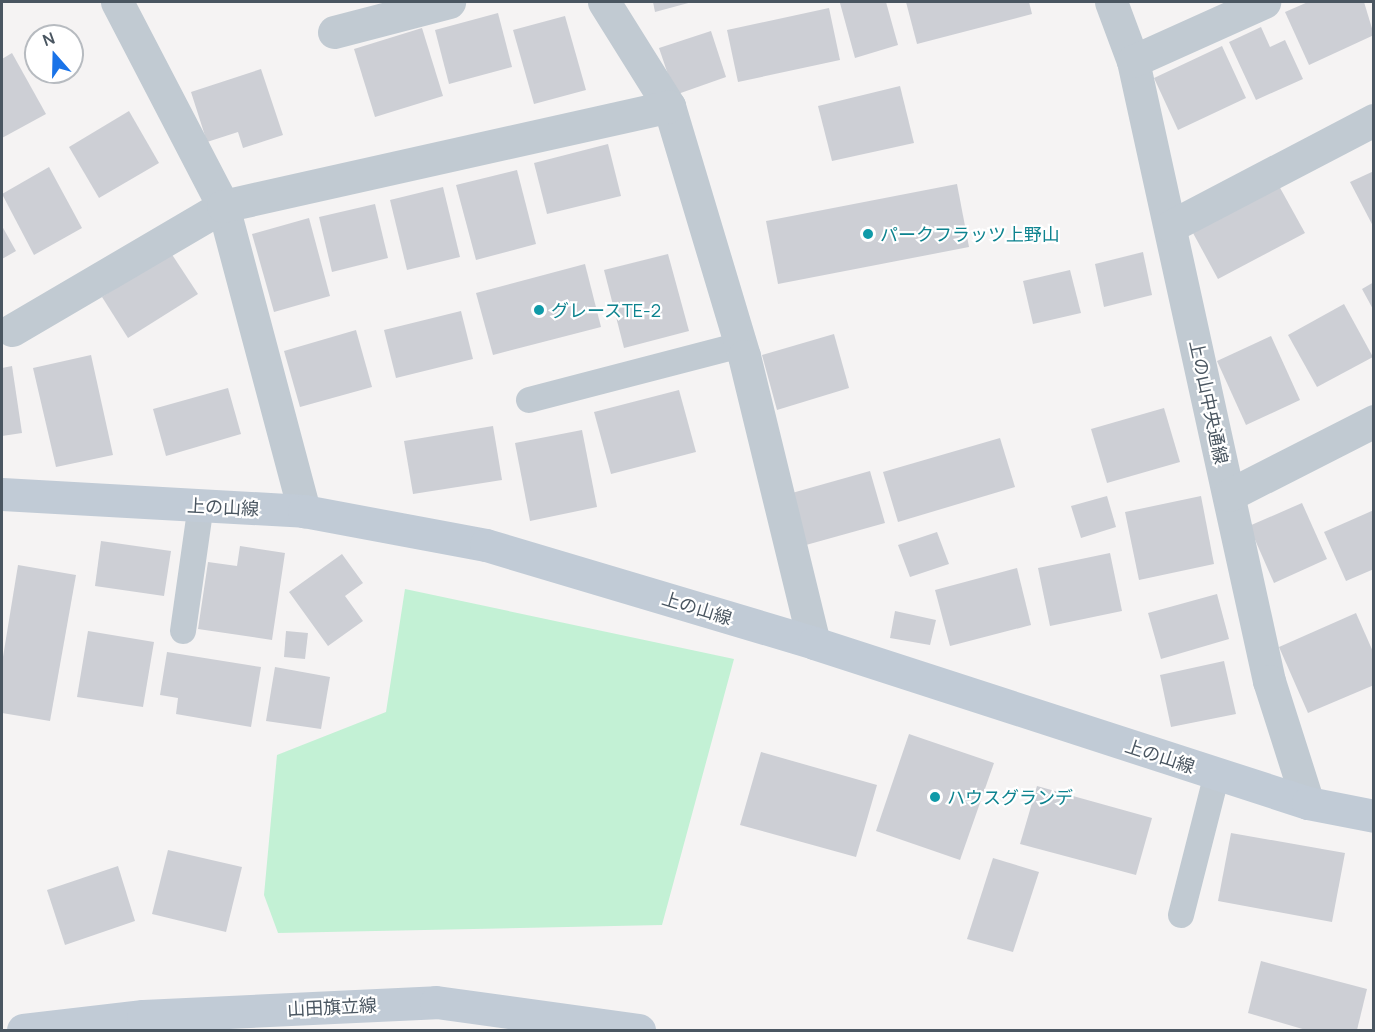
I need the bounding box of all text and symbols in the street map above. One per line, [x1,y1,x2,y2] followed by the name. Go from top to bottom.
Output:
[24,24,84,84] north arrow
[39,27,58,51] text: N
[880,223,1060,245] place label: パークフラッツ上野山
[861,227,875,241] marker: パークフラッツ上野山
[551,299,662,321] place label: グレースTE-2
[532,303,546,317] marker: グレースTE-2
[1185,338,1233,466] street label: 上の山中央通線
[186,494,260,520] street label: 上の山線
[659,587,735,629] street label: 上の山線
[1122,735,1198,777] street label: 上の山線
[947,786,1073,808] place label: ハウスグランデ
[928,790,942,804] marker: ハウスグランデ
[286,994,378,1020] street label: 山田旗立線

